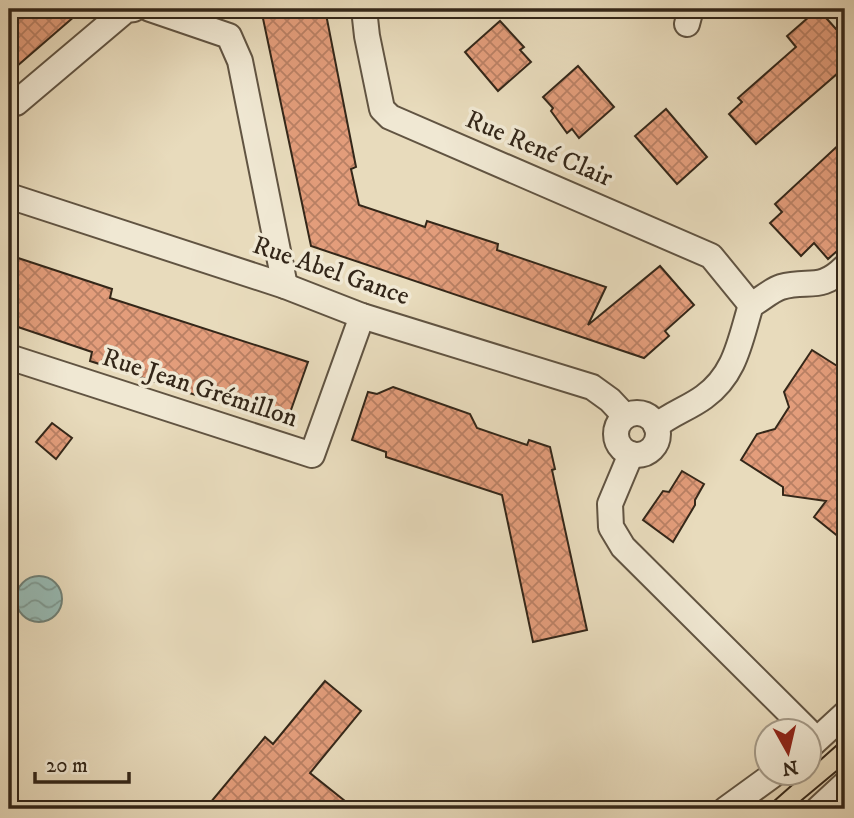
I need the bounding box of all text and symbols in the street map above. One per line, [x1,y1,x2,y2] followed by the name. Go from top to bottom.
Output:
[461,103,618,195] street label: Rue René Clair
[248,229,414,313] street label: Rue Abel Gance
[98,341,302,435] street label: Rue Jean Grémillon
[752,716,822,786] north arrow
[35,741,130,785] scale bar
[46,753,88,779] text: 20 m
[780,755,799,780] text: N

